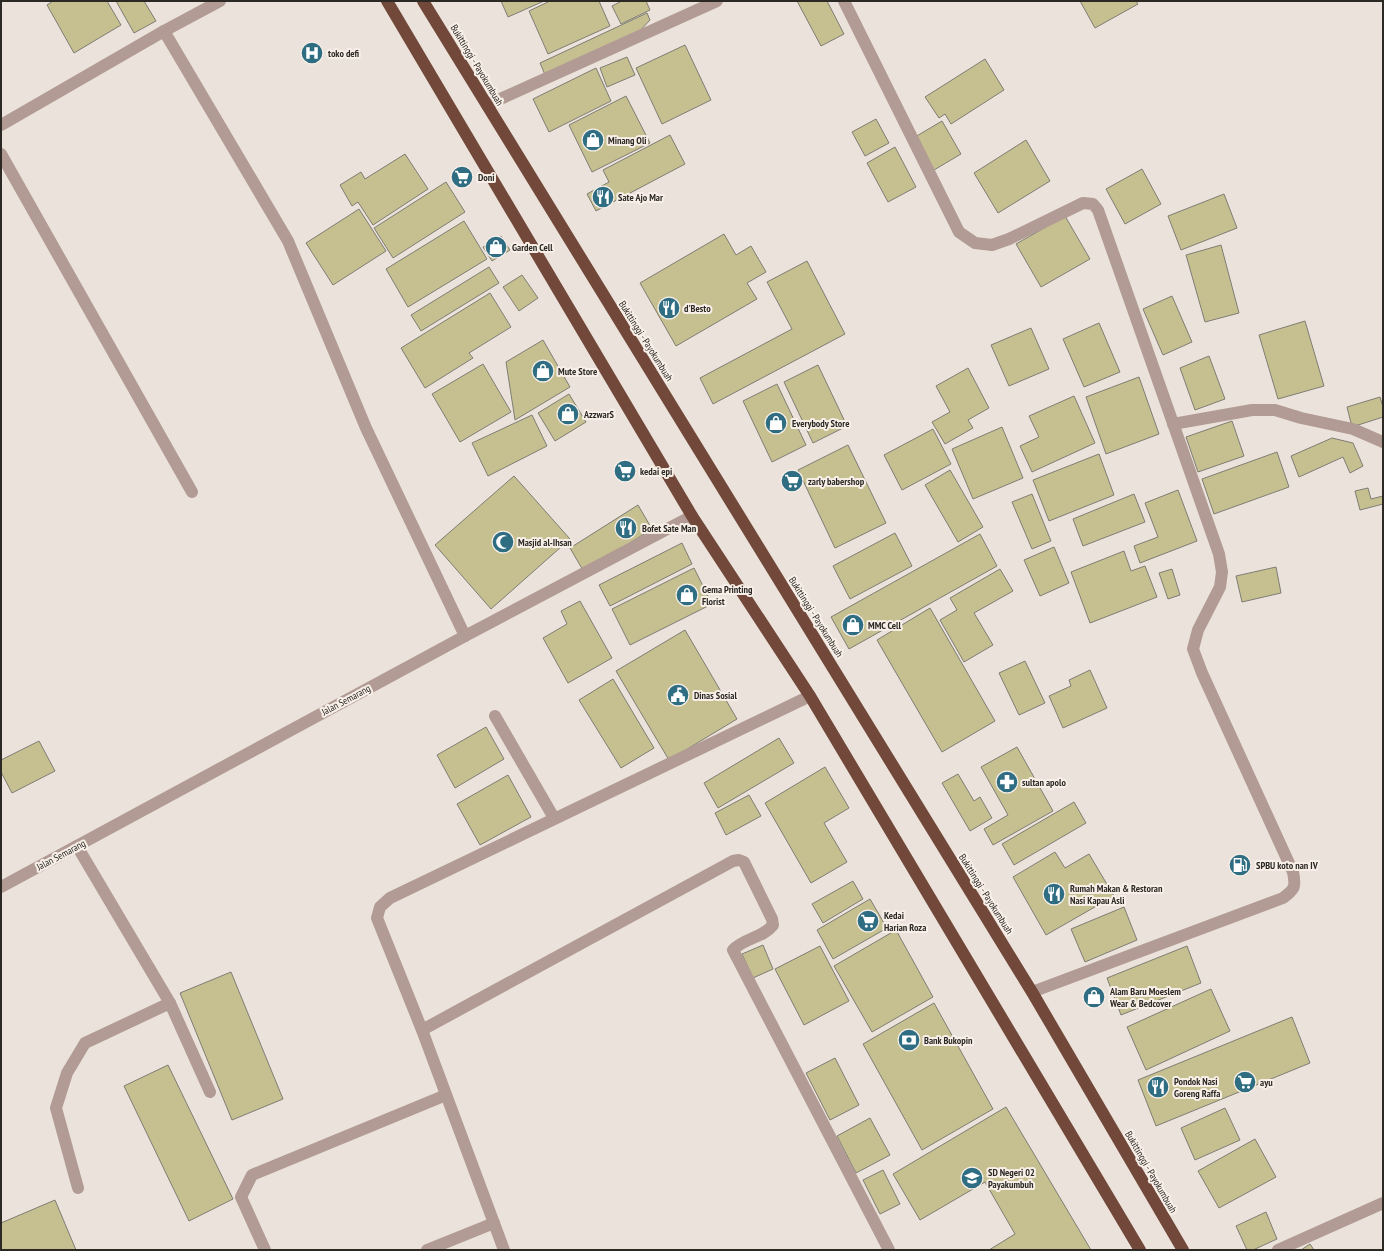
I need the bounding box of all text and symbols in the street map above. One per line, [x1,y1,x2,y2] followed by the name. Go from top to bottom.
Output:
[448,22,506,108] street label: Bukittinggi - Payokumbuah
[299,40,325,66] hospital icon: toko defi
[328,47,360,60] place label: toko defi
[580,127,606,153] shop icon: Minang Oli
[608,134,647,147] place label: Minang Oli
[449,164,475,190] supermarket icon: Doni
[478,171,495,184] place label: Doni
[590,184,616,210] restaurant icon: Sate Ajo Mar
[618,191,663,204] place label: Sate Ajo Mar
[483,234,509,260] shop icon: Garden Cell
[512,241,553,254] place label: Garden Cell
[656,295,682,321] restaurant icon: d'Besto
[616,298,676,384] street label: Bukittinggi - Payokumbuah
[684,302,711,315] place label: d'Besto
[530,358,556,384] shop icon: Mute Store
[558,365,597,378] place label: Mute Store
[555,401,581,427] shop icon: AzzwarS
[583,408,615,421] place label: AzzwarS
[763,410,789,436] shop icon: Everybody Store
[792,417,849,430] place label: Everybody Store
[612,458,638,484] supermarket icon: kedai epi
[640,465,672,478] place label: kedai epi
[779,468,805,494] supermarket icon: zarly babershop
[808,475,865,488] place label: zarly babershop
[613,515,639,541] restaurant icon: Bofet Sate Man
[642,522,697,535] place label: Bofet Sate Man
[490,529,516,555] mosque icon: Masjid al-Ihsan
[518,536,572,549] place label: Masjid al-Ihsan
[786,574,846,660] street label: Bukittinggi - Payokumbuah
[674,582,700,608] shop icon: Gema Printing Florist
[702,583,753,608] place label: Gema Printing Florist
[840,612,866,638] shop icon: MMC Cell
[868,619,901,632] place label: MMC Cell
[318,682,373,719] street label: Jalan Semarang
[665,682,691,708] public building icon: Dinas Sosial
[694,689,737,702] place label: Dinas Sosial
[994,769,1020,795] pharmacy icon: sultan apolo
[1022,776,1066,789] place label: sultan apolo
[33,837,88,874] street label: Jalan Semarang
[956,851,1016,937] street label: Bukittinggi - Payokumbuah
[1227,852,1253,878] fuel station icon: SPBU koto nan IV
[1256,859,1319,872] place label: SPBU koto nan IV
[1041,881,1067,907] restaurant icon: Rumah Makan & Restoran Nasi Kapau Asli
[1070,882,1163,907] place label: Rumah Makan & Restoran Nasi Kapau Asli
[855,908,881,934] supermarket icon: Kedai Harian Roza
[884,909,926,934] place label: Kedai Harian Roza
[1081,984,1107,1010] shop icon: Alam Baru Moeslem Wear & Bedcover
[1109,985,1181,1010] place label: Alam Baru Moeslem Wear & Bedcover
[896,1027,922,1053] bank icon: Bank Bukopin
[924,1034,973,1047] place label: Bank Bukopin
[1232,1069,1258,1095] supermarket icon: ayu
[1145,1074,1171,1100] restaurant icon: Pondok Nasi Goreng Raffa
[1174,1075,1220,1100] place label: Pondok Nasi Goreng Raffa
[1260,1076,1273,1089] place label: ayu
[1122,1129,1180,1215] street label: Bukittinggi - Payokumbuah
[959,1165,985,1191] school or university icon: SD Negeri 02 Payakumbuh
[988,1166,1035,1191] place label: SD Negeri 02 Payakumbuh

